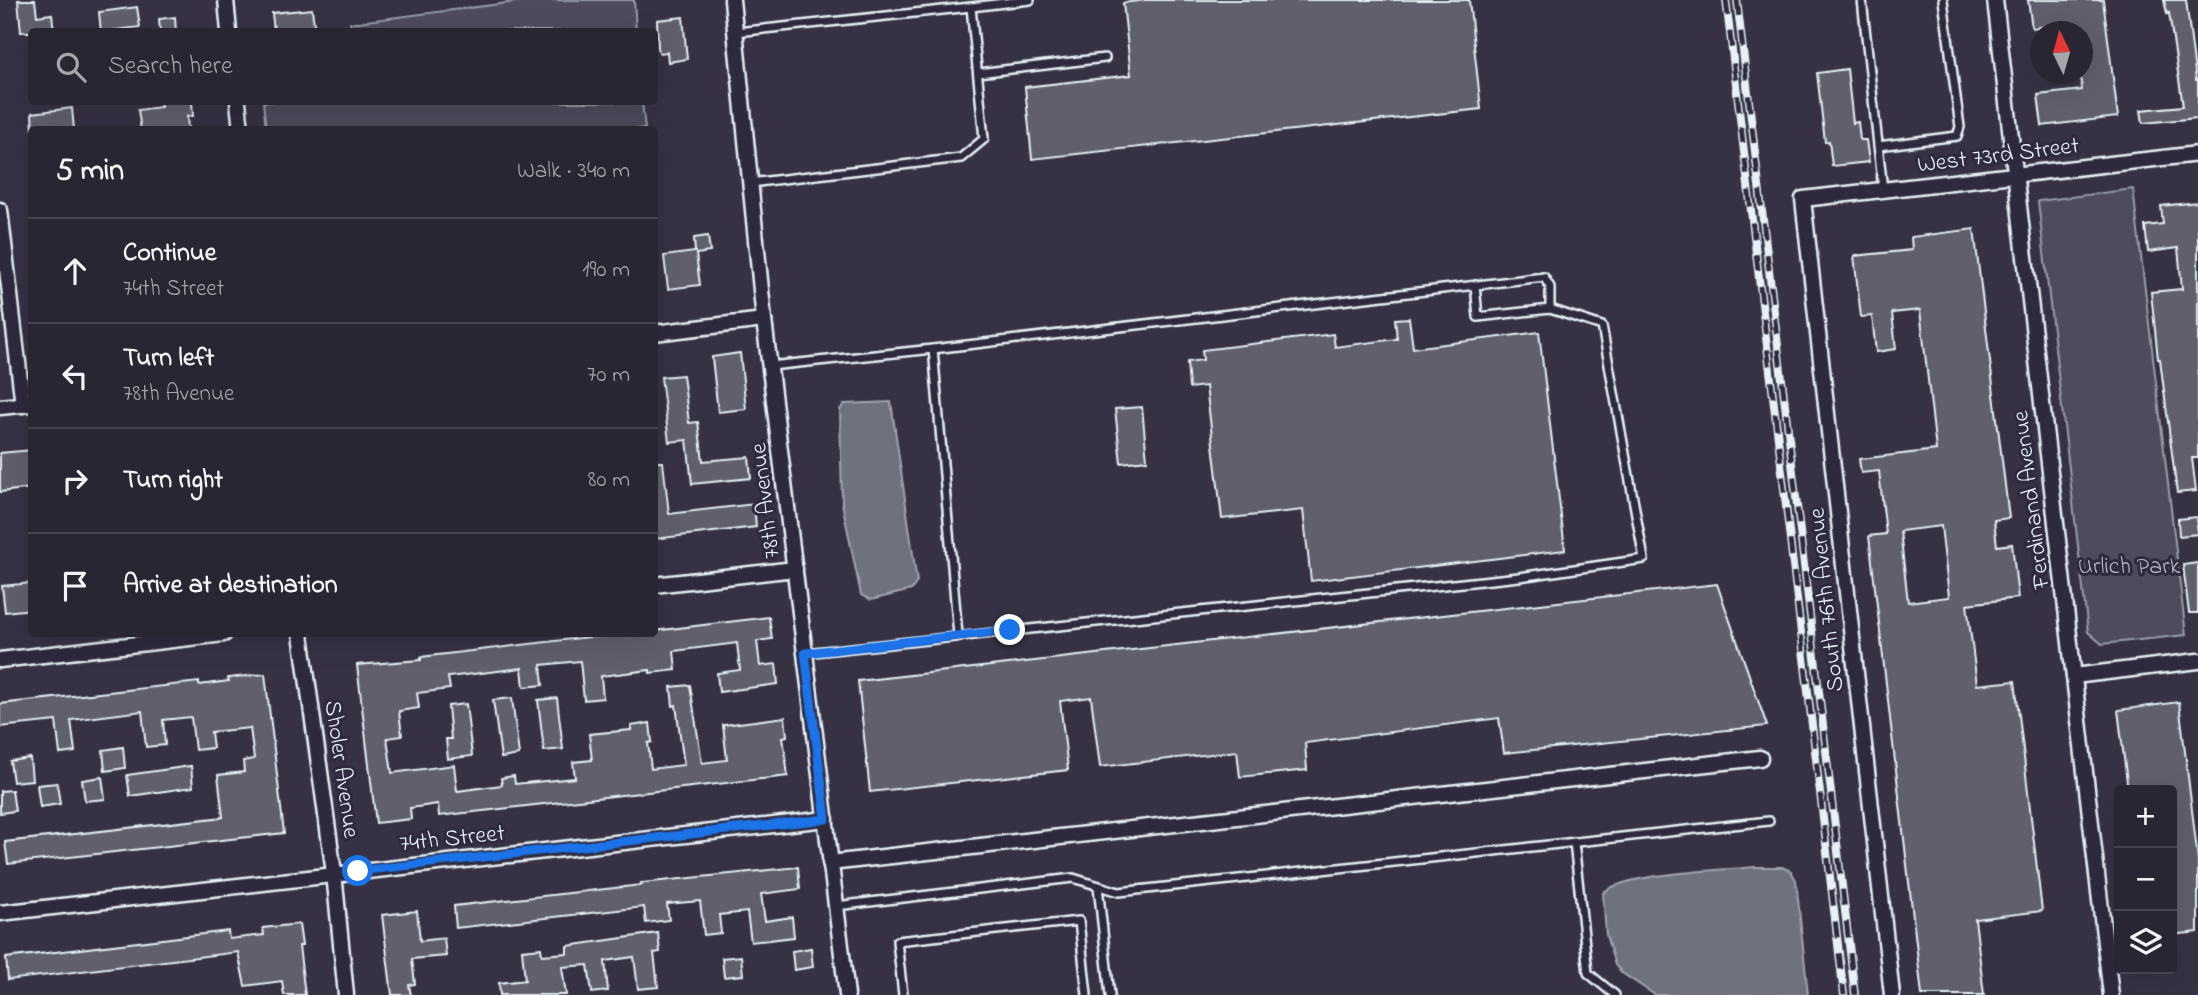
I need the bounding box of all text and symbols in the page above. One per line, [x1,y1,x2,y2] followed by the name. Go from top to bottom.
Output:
[2030,21,2093,84] north arrow
[28,28,658,105] search box
[52,48,90,86] icon: search
[108,48,233,86] text: Search here
[1915,129,2081,184] street label: West 73rd Street
[56,150,124,194] text: 5 min
[517,155,630,188] text: Walk · 340 m
[123,235,216,273] text: Continue
[56,252,94,290] icon: ahead
[582,254,630,287] text: 190 m
[123,273,224,306] text: 74th Street
[123,340,214,378] text: Turn left
[56,357,94,395] icon: left
[587,359,630,392] text: 70 m
[123,378,234,411] text: 78th Avenue
[2004,408,2061,592] street label: Ferdinand Avenue
[742,441,791,560] street label: 78th Avenue
[56,462,94,500] icon: right
[123,462,223,500] text: Turn right
[588,464,630,497] text: 80 m
[1800,506,1855,693] street label: South 76th Avenue
[2078,550,2181,585] park label: Urlich Park
[56,567,94,605] icon: arrive
[123,567,338,605] text: Arrive at destination
[994,614,1025,645] route end
[314,698,368,841] street label: Sholer Avenue
[2114,785,2177,974] map controls
[2114,785,2177,848] button: +
[398,817,507,862] street label: 74th Street
[2114,848,2177,911] button: −
[342,855,373,886] route start
[2114,911,2177,974] button: layers

